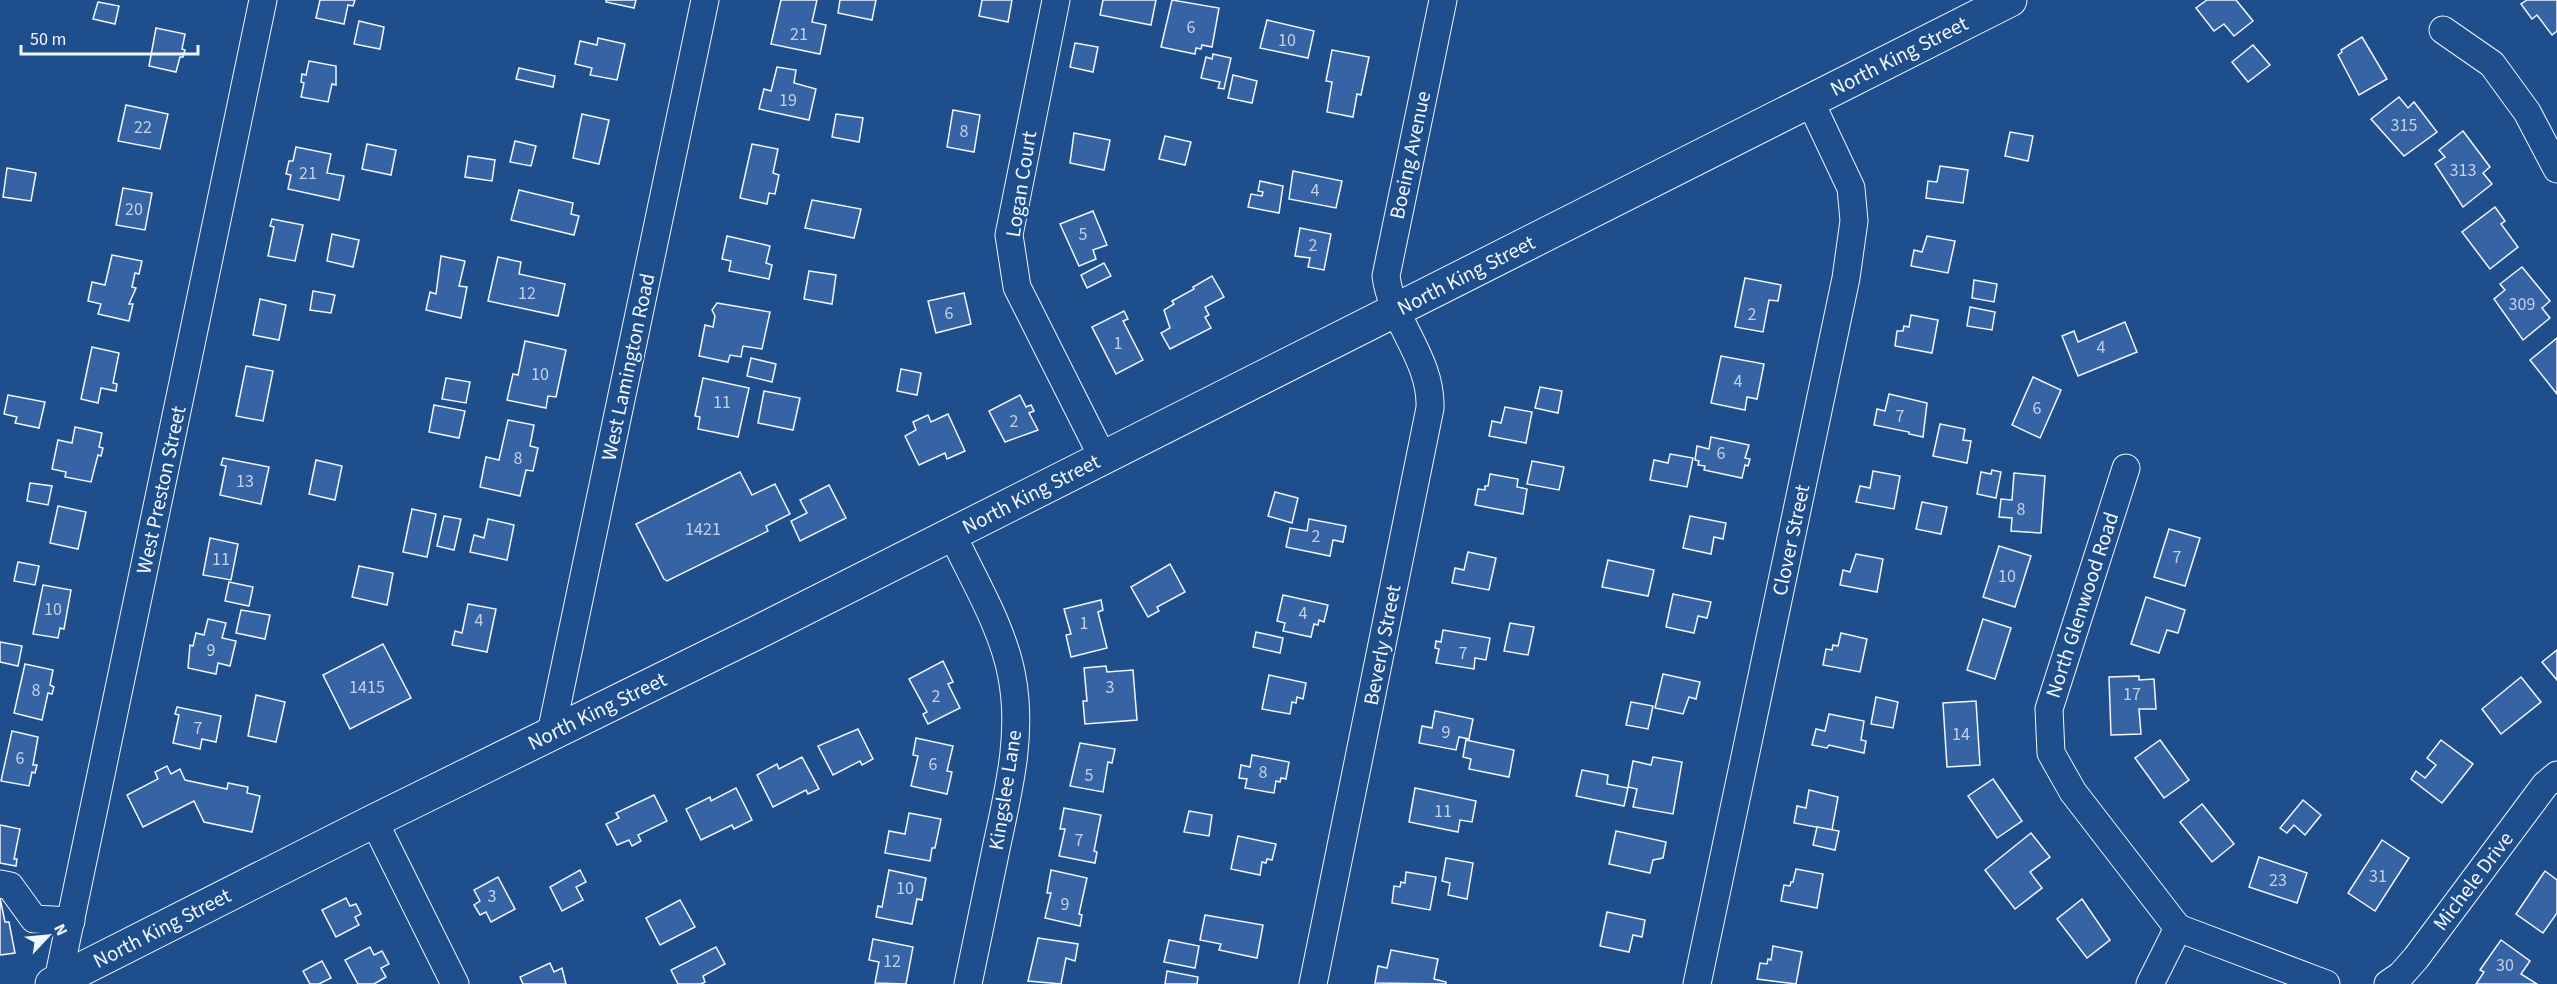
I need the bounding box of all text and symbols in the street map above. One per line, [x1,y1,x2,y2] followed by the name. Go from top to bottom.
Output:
[1825,8,1973,104] street label: North King Street
[1187,15,1196,40] house number: 6
[21,18,198,56] scale bar
[790,22,808,47] house number: 21
[30,27,66,52] text: 50 m
[1278,28,1296,53] house number: 10
[779,88,797,113] house number: 19
[1382,88,1438,222] street label: Boeing Avenue
[2391,113,2417,138] house number: 315
[134,115,152,140] house number: 22
[960,119,969,144] house number: 8
[998,129,1044,239] street label: Logan Court
[2450,158,2476,183] house number: 313
[299,161,317,186] house number: 21
[1311,178,1320,203] house number: 4
[125,197,143,222] house number: 20
[1079,222,1088,247] house number: 5
[1392,227,1540,323] street label: North King Street
[1309,233,1318,258] house number: 2
[593,270,663,464] street label: West Lamington Road
[518,281,536,306] house number: 12
[2509,292,2535,317] house number: 309
[945,301,954,326] house number: 6
[1748,302,1757,327] house number: 2
[1114,331,1122,356] house number: 1
[2097,335,2106,360] house number: 4
[531,362,549,387] house number: 10
[1734,369,1743,394] house number: 4
[713,390,731,415] house number: 11
[2033,396,2042,421] house number: 6
[129,403,193,577] street label: West Preston Street
[1896,404,1905,429] house number: 7
[1010,409,1019,434] house number: 2
[1717,441,1726,466] house number: 6
[514,446,523,471] house number: 8
[957,446,1105,542] street label: North King Street
[236,469,254,494] house number: 13
[1765,482,1817,598] street label: Clover Street
[2017,497,2026,522] house number: 8
[2038,508,2126,702] street label: North Glenwood Road
[685,517,721,542] house number: 1421
[1312,524,1321,549] house number: 2
[2173,545,2182,570] house number: 7
[212,547,230,572] house number: 11
[1998,564,2016,589] house number: 10
[1356,582,1408,708] street label: Beverly Street
[44,597,62,622] house number: 10
[1299,601,1308,626] house number: 4
[475,608,484,633] house number: 4
[1080,611,1088,636] house number: 1
[207,638,216,663] house number: 9
[1459,641,1468,666] house number: 7
[522,664,672,758] street label: North King Street
[349,675,385,700] house number: 1415
[1106,675,1115,700] house number: 3
[32,678,41,703] house number: 8
[2123,682,2141,707] house number: 17
[932,684,941,709] house number: 2
[194,716,203,741] house number: 7
[1442,720,1451,745] house number: 9
[1952,722,1970,747] house number: 14
[981,728,1029,852] street label: Kingslee Lane
[16,746,25,771] house number: 6
[929,752,938,777] house number: 6
[1259,760,1268,785] house number: 8
[1085,763,1094,788] house number: 5
[1434,799,1452,824] house number: 11
[2426,825,2520,937] street label: Michele Drive
[1075,828,1084,853] house number: 7
[2369,864,2387,889] house number: 31
[2269,868,2287,893] house number: 23
[896,876,914,901] house number: 10
[88,880,236,976] street label: North King Street
[488,884,497,909] house number: 3
[1061,892,1070,917] house number: 9
[18,906,78,966] north arrow
[48,920,73,939] text: N
[883,949,901,974] house number: 12
[2496,953,2514,978] house number: 30

